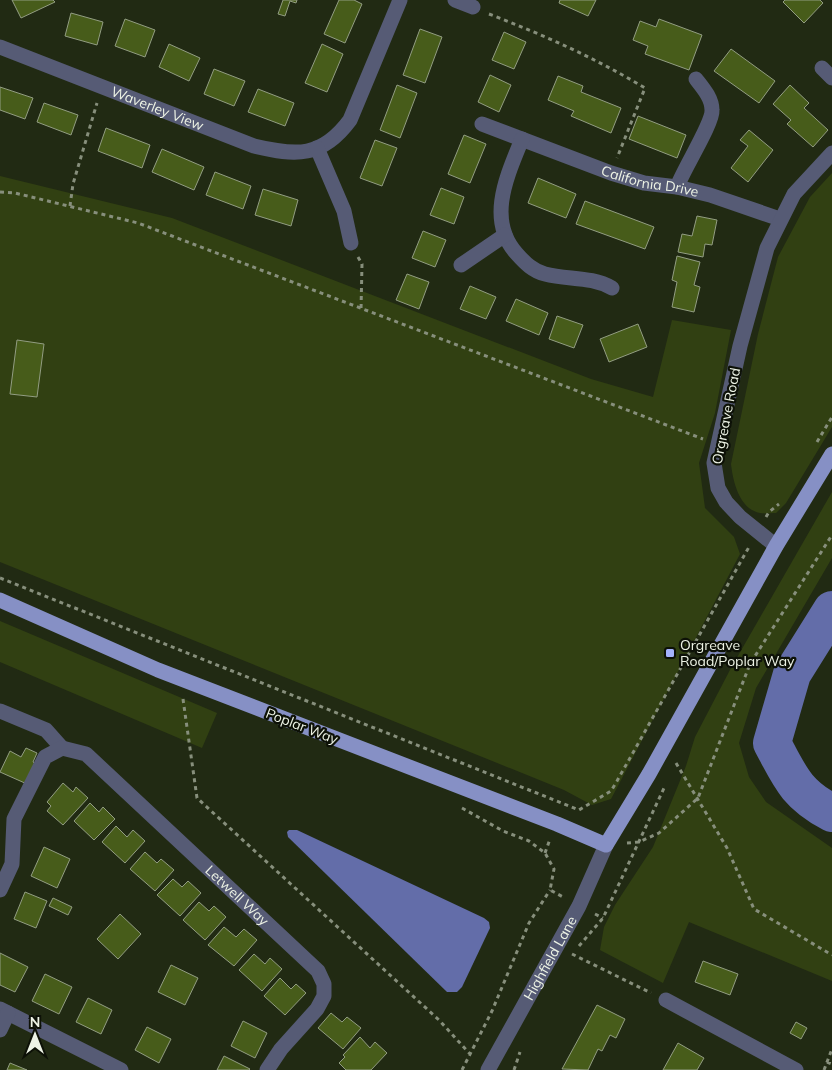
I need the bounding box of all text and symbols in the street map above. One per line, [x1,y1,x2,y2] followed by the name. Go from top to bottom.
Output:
[109,82,206,135] street label: Waverley View
[599,161,701,201] street label: California Drive
[708,366,744,466] street label: Orgreave Road
[680,636,795,670] place label: Orgreave Road/Poplar Way
[664,647,676,659] marker: Orgreave Road/Poplar Way
[263,704,341,748] street label: Poplar Way
[202,861,273,930] street label: Letwell Way
[519,913,581,1003] street label: Highfield Lane
[10,1010,60,1060] north arrow
[30,1013,40,1031] text: N

